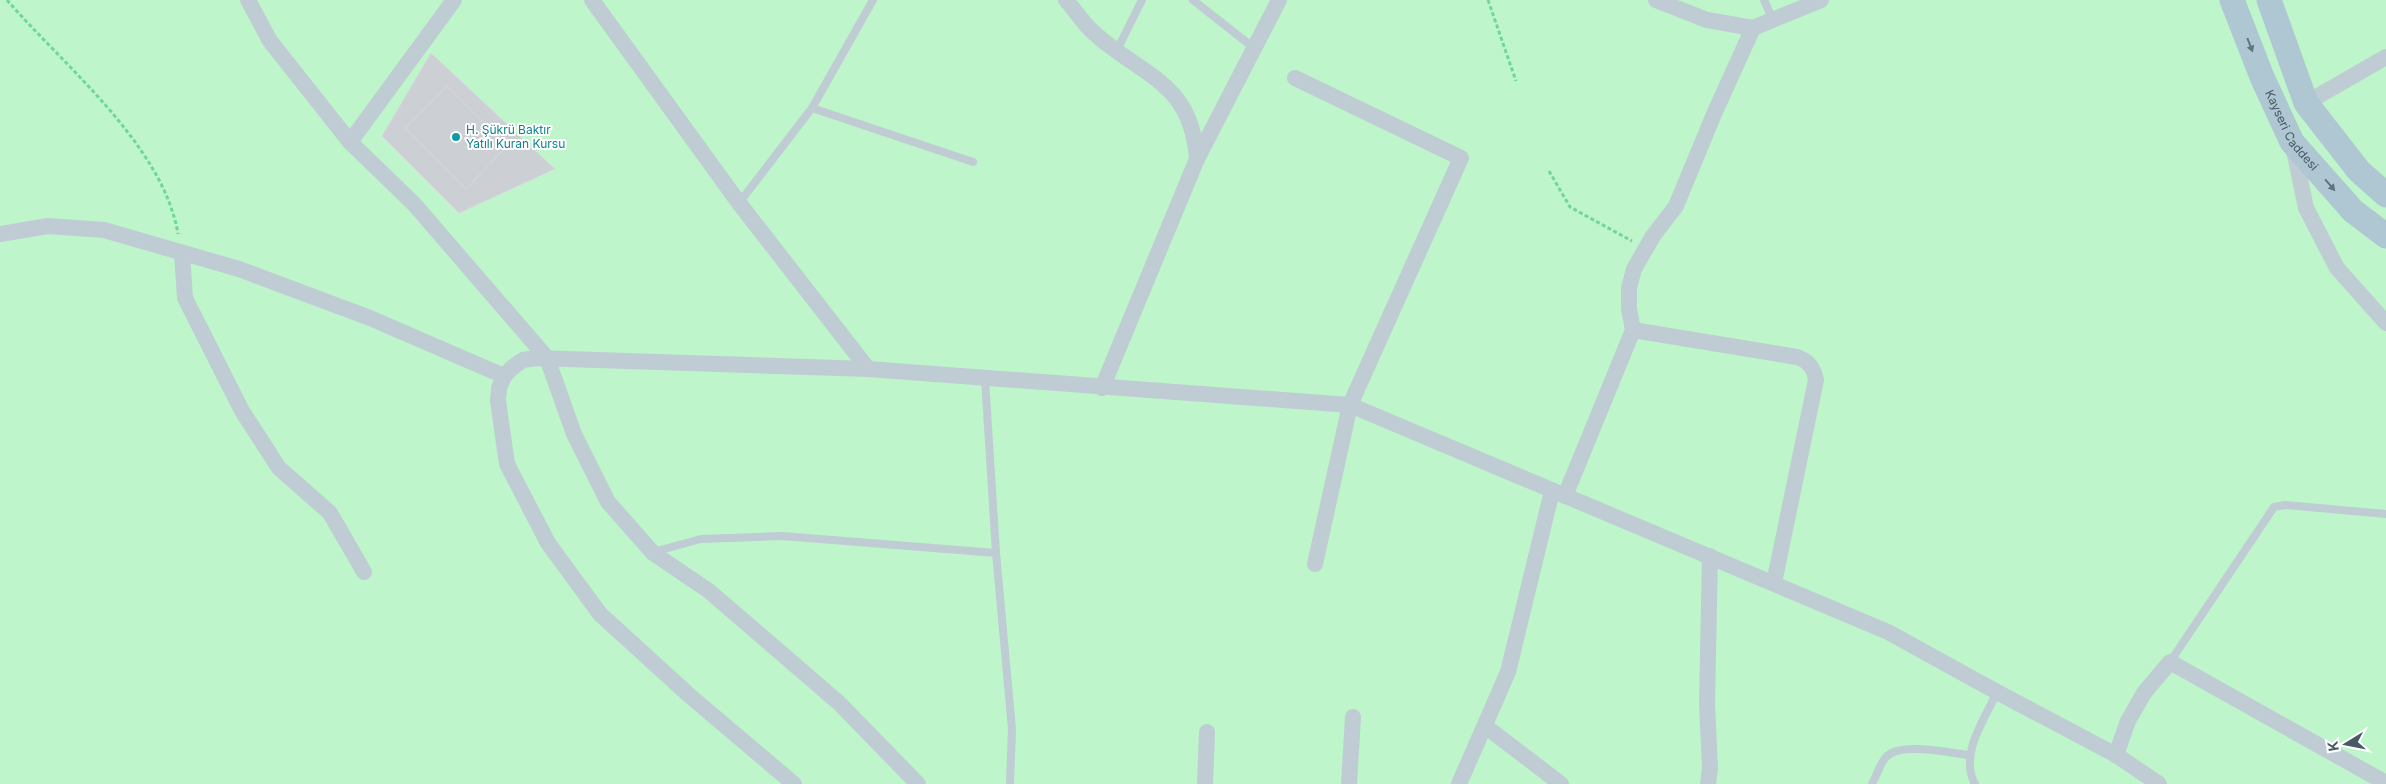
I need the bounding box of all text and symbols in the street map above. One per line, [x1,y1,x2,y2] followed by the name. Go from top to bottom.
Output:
[2247,38,2254,53] one-way arrow
[2262,88,2322,174] street label: Kayseri Caddesi
[466,122,565,151] place label: H. Şükrü Baktır Yatılı Kuran Kursu
[450,131,462,143] marker: H. Şükrü Baktır Yatılı Kuran Kursu
[2324,178,2335,191] one-way arrow
[2321,719,2371,769] north arrow
[2323,740,2342,753] text: K

